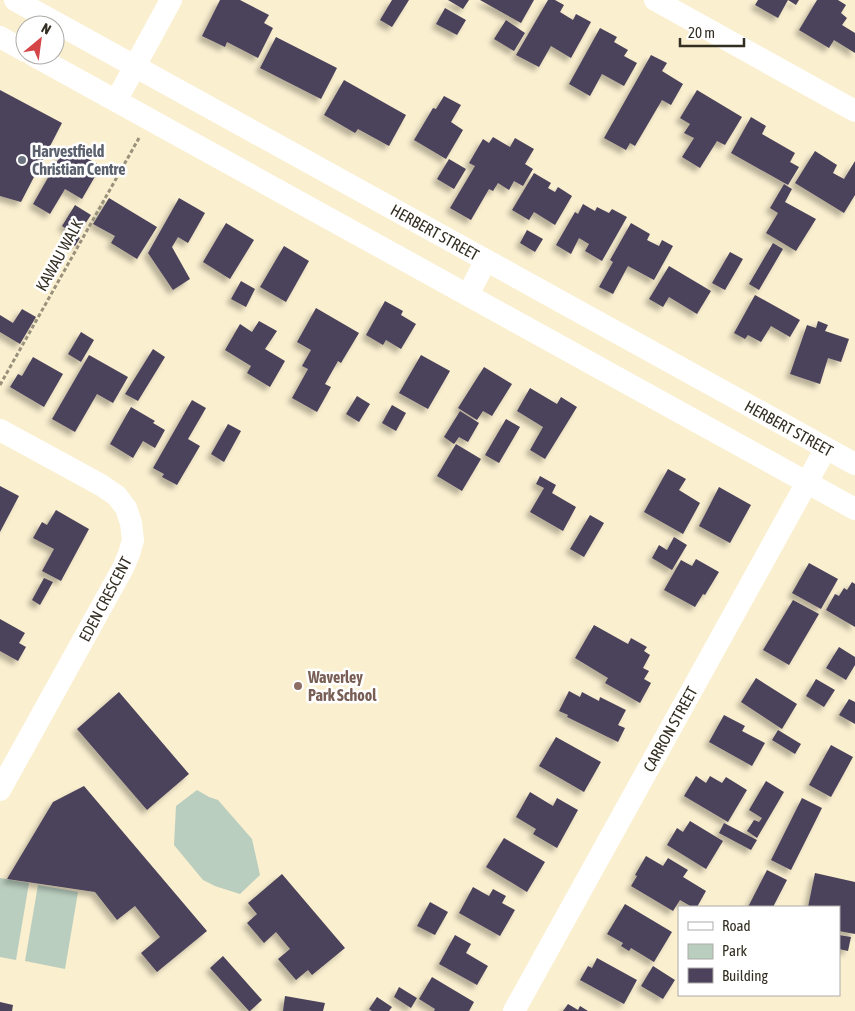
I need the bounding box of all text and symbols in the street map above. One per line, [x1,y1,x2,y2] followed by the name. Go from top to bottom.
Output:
[15,15,65,65] north arrow
[680,15,744,47] scale bar
[39,20,54,38] text: N
[688,24,715,41] text: 20 m
[32,142,126,178] place label: Harvestfield Christian Centre
[16,154,28,166] marker: Harvestfield Christian Centre
[388,200,482,264] street label: HERBERT STREET
[32,216,86,294] street label: KAWAU WALK
[742,396,836,460] street label: HERBERT STREET
[75,554,135,644] street label: EDEN CRESCENT
[307,668,377,704] place label: Waverley Park School
[292,680,304,692] marker: Waverley Park School
[639,683,701,775] street label: CARRON STREET
[678,906,840,996] legend
[722,917,751,934] text: Road
[722,942,747,959] text: Park
[722,967,768,984] text: Building

